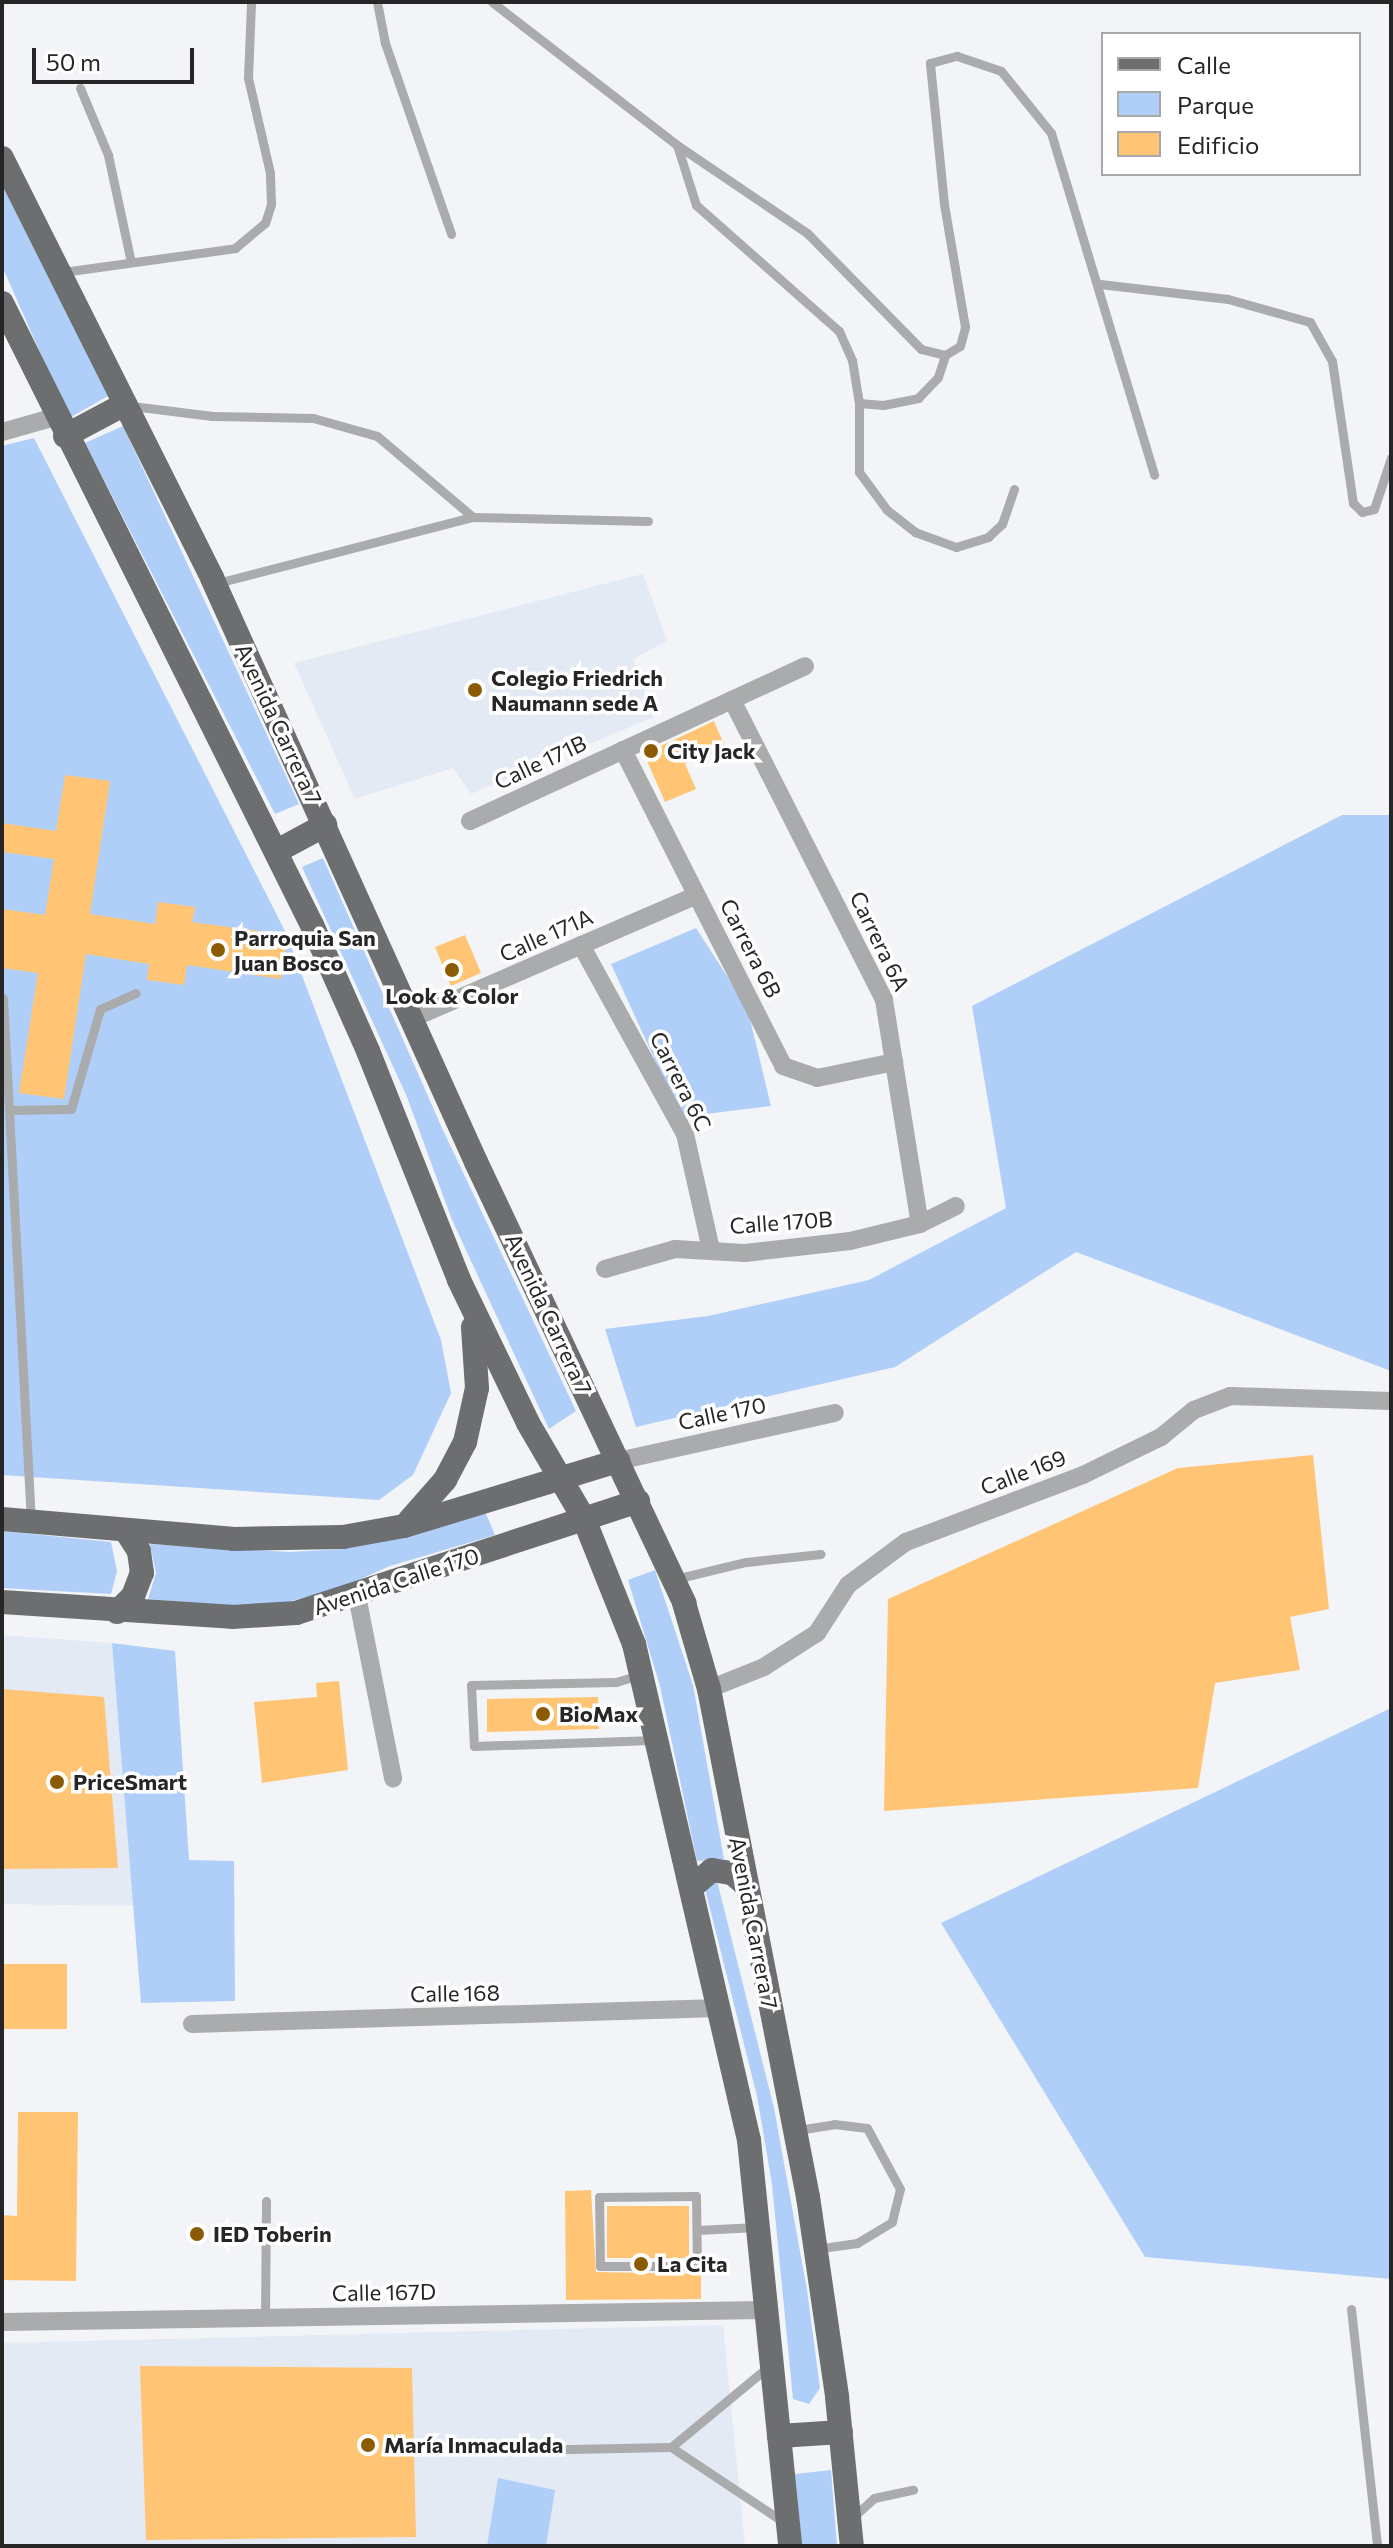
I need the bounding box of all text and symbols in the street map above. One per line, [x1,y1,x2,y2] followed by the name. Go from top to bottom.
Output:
[36,32,198,82] scale bar
[1101,32,1361,176] legend
[46,47,101,76] text: 50 m
[1177,50,1231,79] text: Calle
[1177,90,1254,119] text: Parque
[1177,130,1259,159] text: Edificio
[230,639,328,809] street label: Avenida Carrera 7
[491,664,663,716] place label: Colegio Friedrich Naumann sede A
[466,681,484,699] marker: Colegio Friedrich Naumann sede A
[490,729,590,795] street label: Calle 171B
[667,738,756,764] place label: City Jack
[642,742,660,760] marker: City Jack
[845,887,915,995] street label: Carrera 6A
[715,894,787,1002] street label: Carrera 6B
[495,903,597,967] street label: Calle 171A
[234,924,376,976] place label: Parroquia San Juan Bosco
[209,941,227,959] marker: Parroquia San Juan Bosco
[443,961,461,979] marker: Look & Color
[385,983,519,1009] place label: Look & Color
[645,1027,717,1135] street label: Carrera 6C
[729,1205,833,1239] street label: Calle 170B
[500,1229,598,1399] street label: Avenida Carrera 7
[676,1391,768,1435] street label: Calle 170
[977,1444,1069,1500] street label: Calle 169
[310,1542,482,1620] street label: Avenida Calle 170
[559,1701,638,1727] place label: BioMax
[534,1705,552,1723] marker: BioMax
[73,1769,187,1795] place label: PriceSmart
[48,1773,66,1791] marker: PriceSmart
[724,1835,784,2011] street label: Avenida Carrera 7
[410,1979,500,2007] street label: Calle 168
[213,2221,332,2247] place label: IED Toberin
[188,2225,206,2243] marker: IED Toberin
[657,2251,728,2277] place label: La Cita
[632,2255,650,2273] marker: La Cita
[332,2278,436,2306] street label: Calle 167D
[384,2432,563,2458] place label: María Inmaculada
[359,2436,377,2454] marker: María Inmaculada

